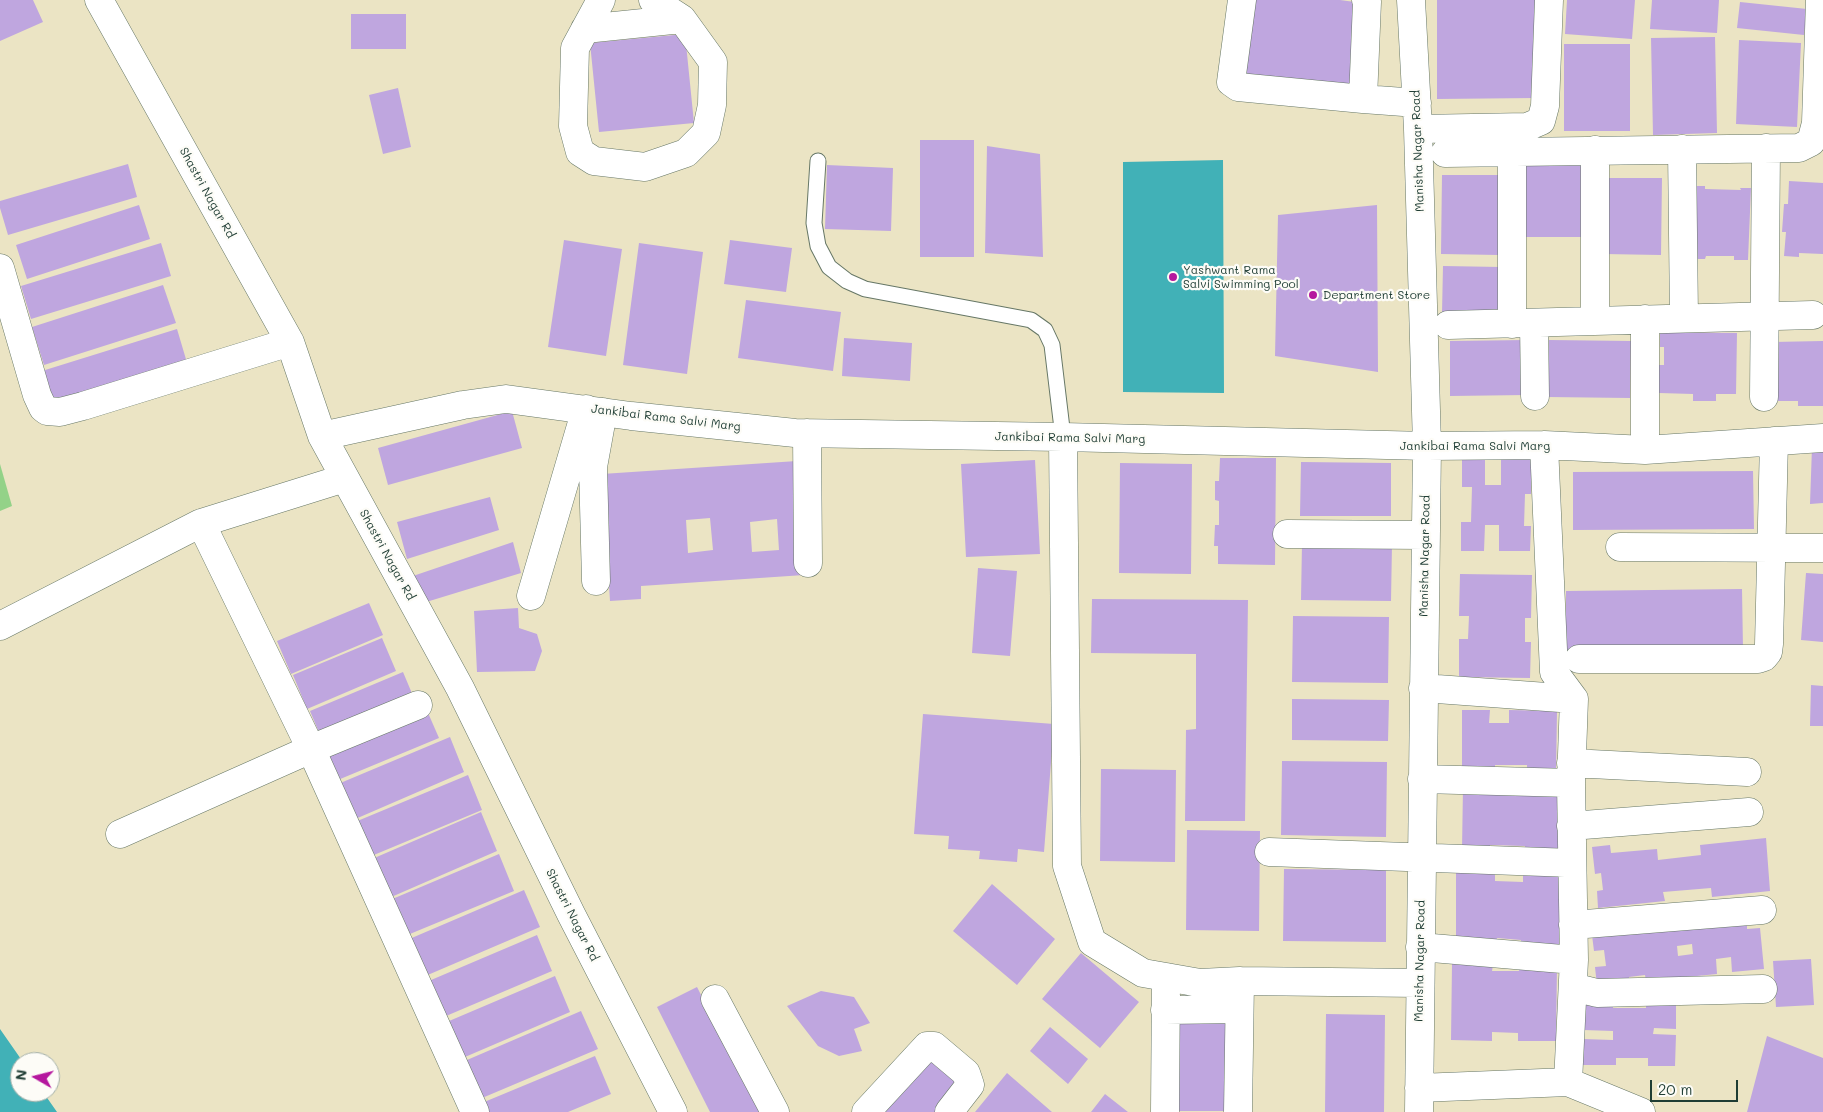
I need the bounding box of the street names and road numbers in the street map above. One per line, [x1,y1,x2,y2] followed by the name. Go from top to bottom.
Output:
[1409,90,1427,212] street label: Manisha Nagar Road
[176,145,238,241] street label: Shastri Nagar Rd
[590,402,742,434] street label: Jankibai Rama Salvi Marg
[995,429,1145,447] street label: Jankibai Rama Salvi Marg
[1400,439,1550,453] street label: Jankibai Rama Salvi Marg
[1417,495,1433,617] street label: Manisha Nagar Road
[356,507,418,603] street label: Shastri Nagar Rd
[543,866,601,964] street label: Shastri Nagar Rd
[1412,900,1428,1022] street label: Manisha Nagar Road

